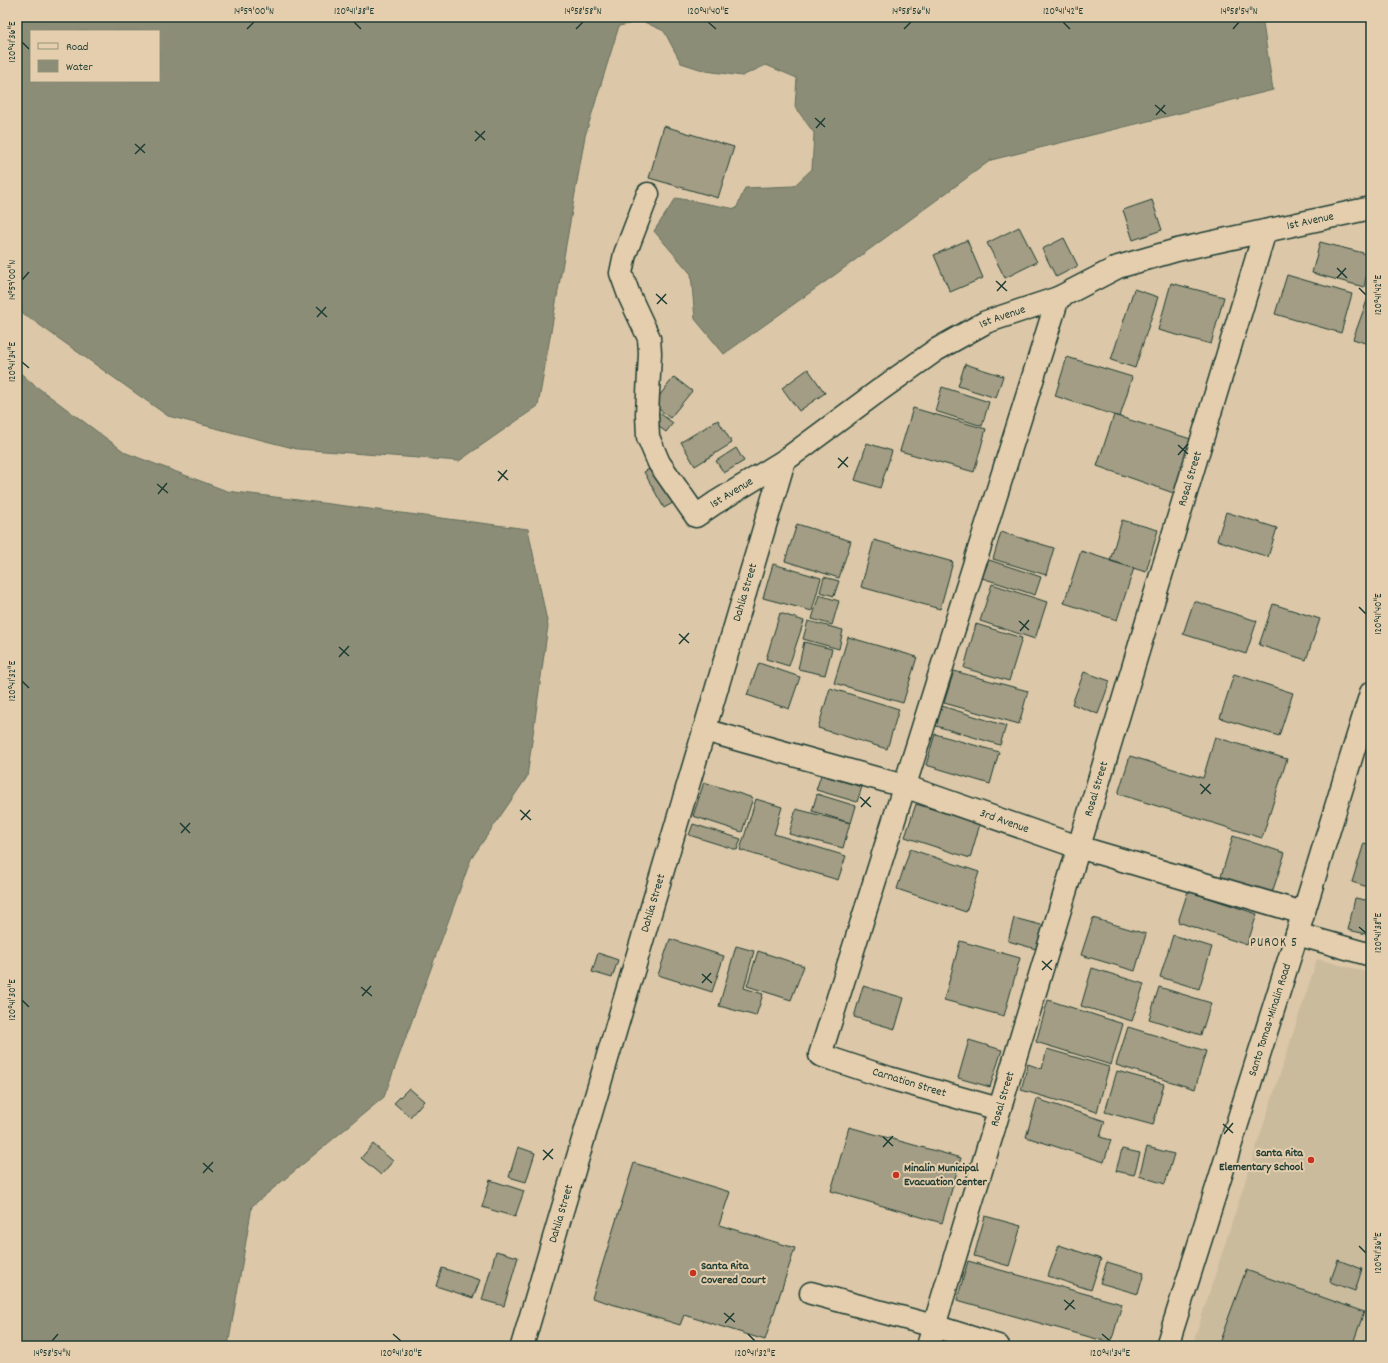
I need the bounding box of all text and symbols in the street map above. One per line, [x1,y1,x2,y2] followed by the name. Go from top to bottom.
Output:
[234,5,274,19] text: 14°59'00"N
[334,5,374,19] text: 120°41'38"E
[564,5,602,19] text: 14°58'58"N
[687,5,729,19] text: 120°41'40"E
[892,5,930,19] text: 14°58'56"N
[1043,5,1084,19] text: 120°41'42"E
[1220,5,1258,19] text: 14°58'54"N
[6,21,20,62] text: 120°41'36"E
[30,30,160,82] legend
[66,39,88,56] text: Road
[66,59,93,76] text: Water
[1285,208,1335,235] street label: 1st Avenue
[6,260,20,300] text: 14°59'00"N
[1372,274,1386,315] text: 120°41'42"E
[976,301,1028,333] street label: 1st Avenue
[6,341,20,382] text: 120°41'34"E
[1174,449,1207,508] street label: Rosal Street
[707,473,756,513] street label: 1st Avenue
[728,561,762,624] street label: Dahlia Street
[1372,593,1386,635] text: 120°41'40"E
[6,660,20,701] text: 120°41'32"E
[1080,759,1113,818] street label: Rosal Street
[977,805,1031,838] street label: 3rd Avenue
[636,871,670,934] street label: Dahlia Street
[1372,913,1386,953] text: 120°41'38"E
[1250,934,1298,953] district label: PUROK 5
[1244,961,1296,1078] street label: Santo Tomas-Minalin Road
[6,979,20,1021] text: 120°41'30"E
[870,1064,949,1102] street label: Carnation Street
[986,1069,1019,1129] street label: Rosal Street
[1219,1145,1304,1176] place label: Santa Rita Elementary School
[1306,1155,1316,1165] marker: Santa Rita Elementary School
[904,1160,987,1191] place label: Minalin Municipal Evacuation Center
[891,1170,901,1180] marker: Minalin Municipal Evacuation Center
[545,1182,578,1245] street label: Dahlia Street
[1372,1232,1386,1273] text: 120°41'36"E
[701,1258,767,1289] place label: Santa Rita Covered Court
[688,1268,698,1278] marker: Santa Rita Covered Court
[33,1347,71,1361] text: 14°58'54"N
[380,1347,422,1361] text: 120°41'30"E
[735,1347,776,1361] text: 120°41'32"E
[1090,1347,1131,1361] text: 120°41'34"E

